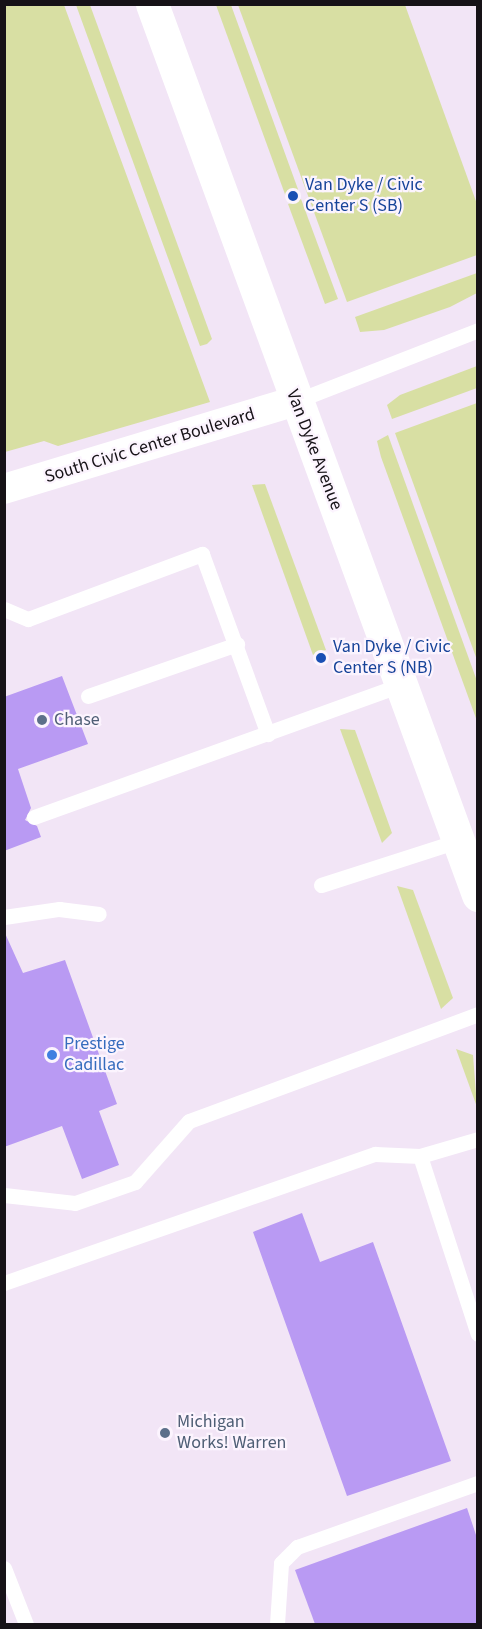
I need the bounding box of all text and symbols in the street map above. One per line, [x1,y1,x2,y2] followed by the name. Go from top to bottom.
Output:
[305,175,423,218] place label: Van Dyke / Civic Center S (SB)
[286,189,300,203] marker: Van Dyke / Civic Center S (SB)
[281,387,347,513] street label: Van Dyke Avenue
[42,404,258,488] street label: South Civic Center Boulevard
[333,637,451,680] place label: Van Dyke / Civic Center S (NB)
[314,651,328,665] marker: Van Dyke / Civic Center S (NB)
[54,709,100,731] place label: Chase
[35,713,49,727] marker: Chase
[64,1034,125,1076] place label: Prestige Cadillac
[45,1048,59,1062] marker: Prestige Cadillac
[177,1412,286,1454] place label: Michigan Works! Warren
[158,1426,172,1440] marker: Michigan Works! Warren

